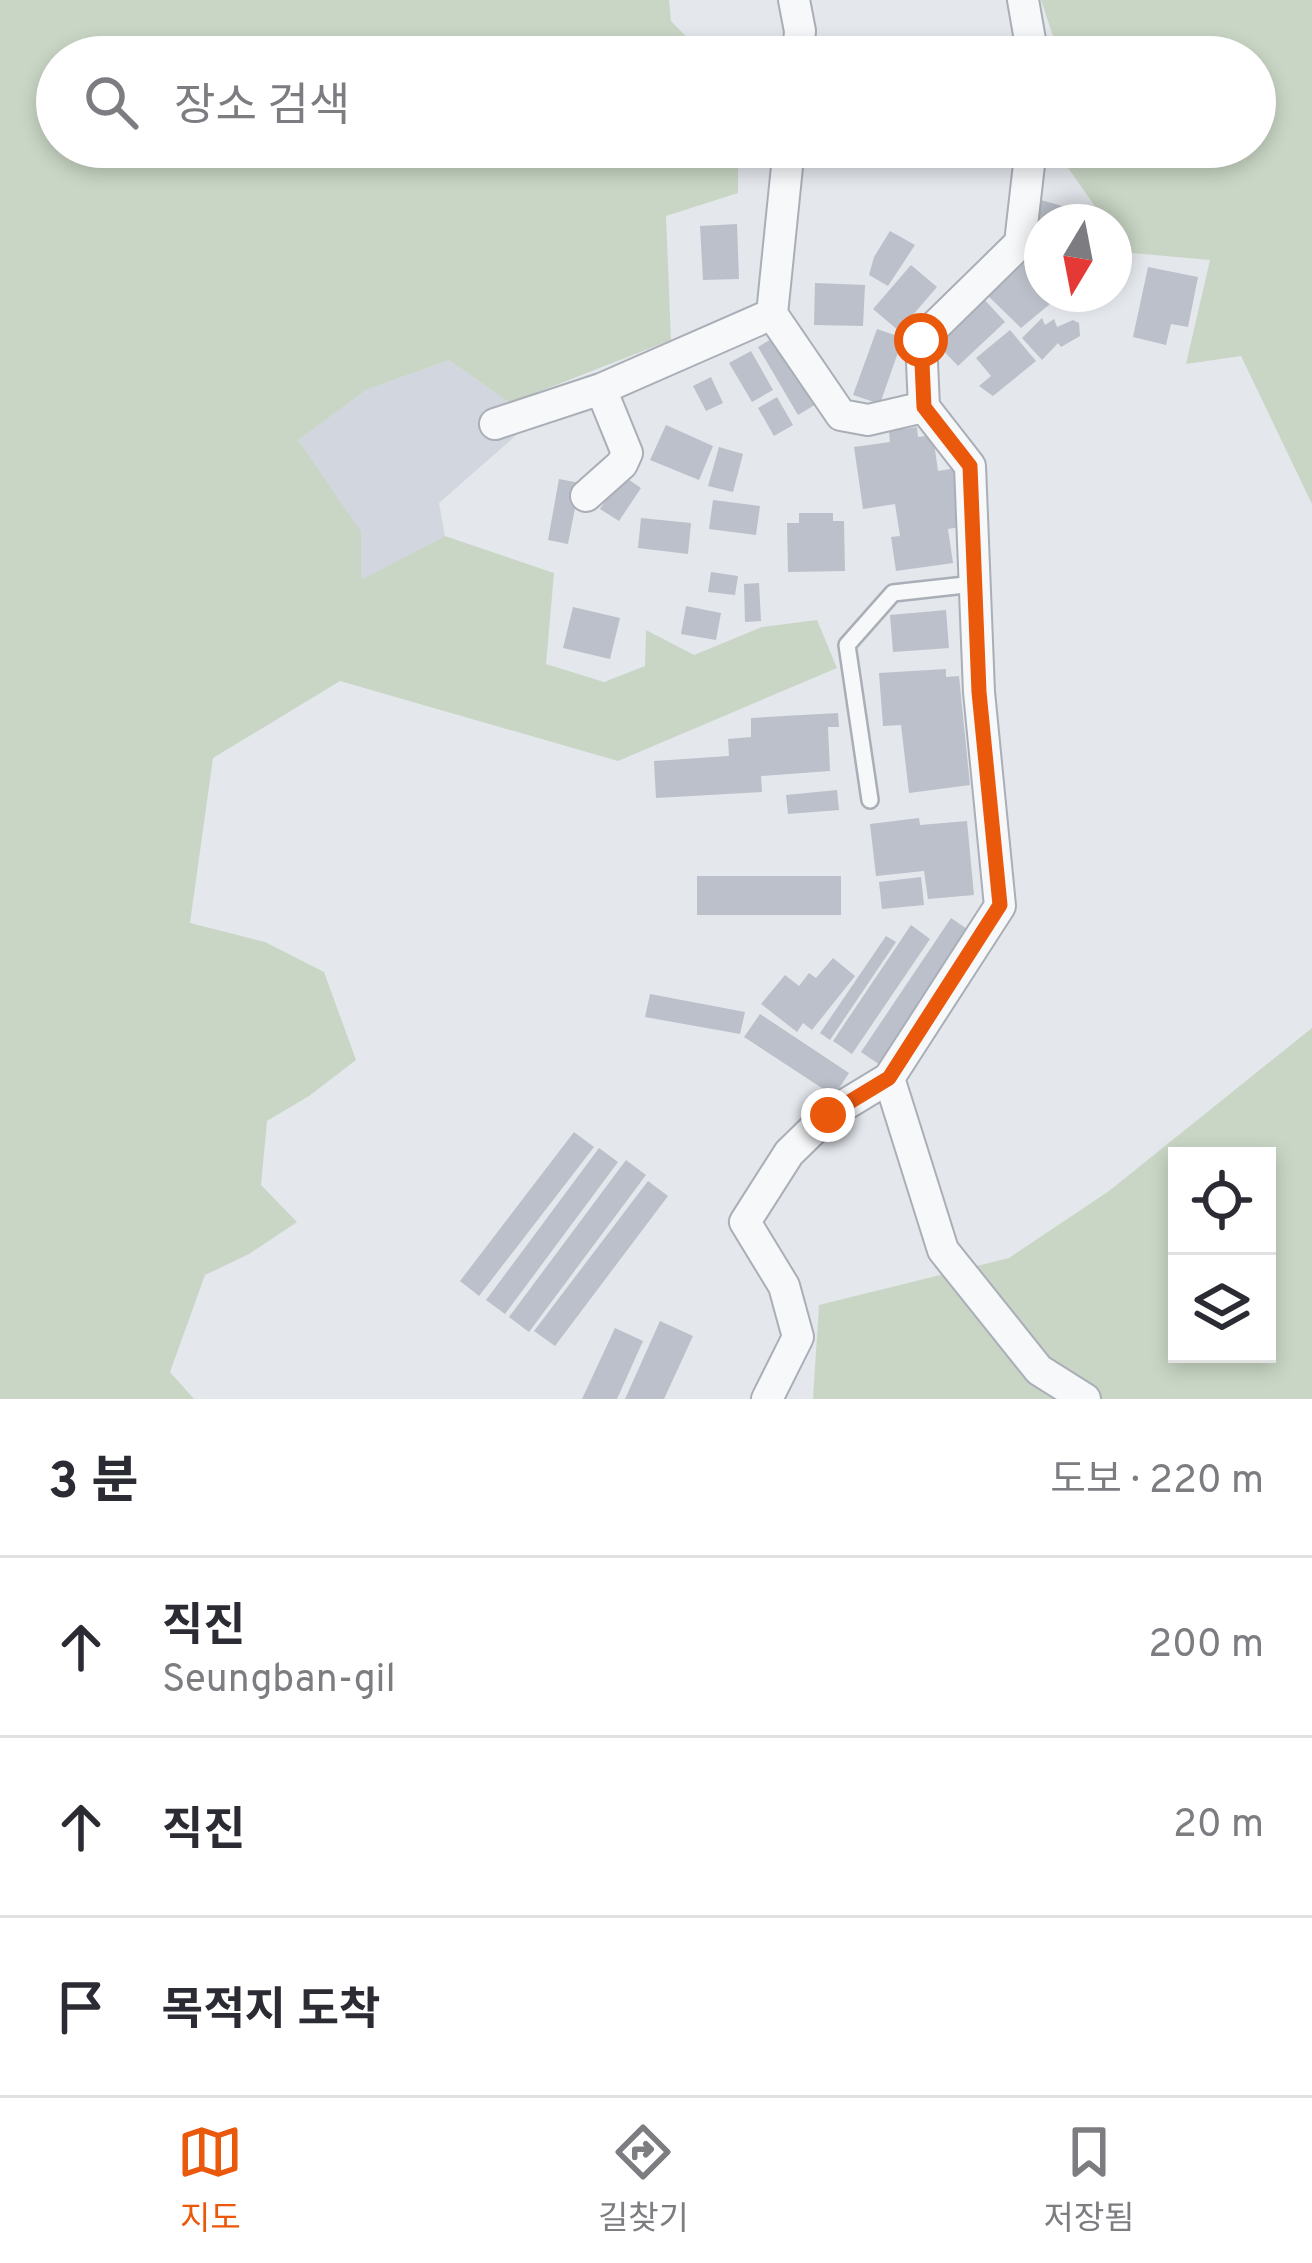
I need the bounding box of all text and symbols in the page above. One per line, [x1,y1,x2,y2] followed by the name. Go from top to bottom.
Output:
[36,36,1276,168] search box
[78,69,144,135] icon: search
[174,80,350,137] text: 장소 검색
[1024,204,1132,312] north arrow
[894,313,948,367] route start
[801,1088,855,1142] route end
[1168,1147,1276,1363] map controls
[1168,1147,1276,1255] button: locate
[1168,1255,1276,1363] button: layers
[48,1452,138,1517] text: 3 분
[1050,1458,1264,1507] text: 도보 · 220 m
[162,1600,245,1657] text: 직진
[48,1614,114,1680] icon: ahead
[1148,1622,1264,1671] text: 200 m
[162,1657,396,1706] text: Seungban-gil
[48,1794,114,1860] icon: ahead
[1173,1802,1264,1851] text: 20 m
[162,1804,245,1861] text: 직진
[48,1974,114,2040] icon: arrive
[162,1984,380,2041] text: 목적지 도착
[177,2119,243,2242] tab: 지도
[598,2119,689,2242] tab: 길찾기
[1044,2119,1135,2242] tab: 저장됨

